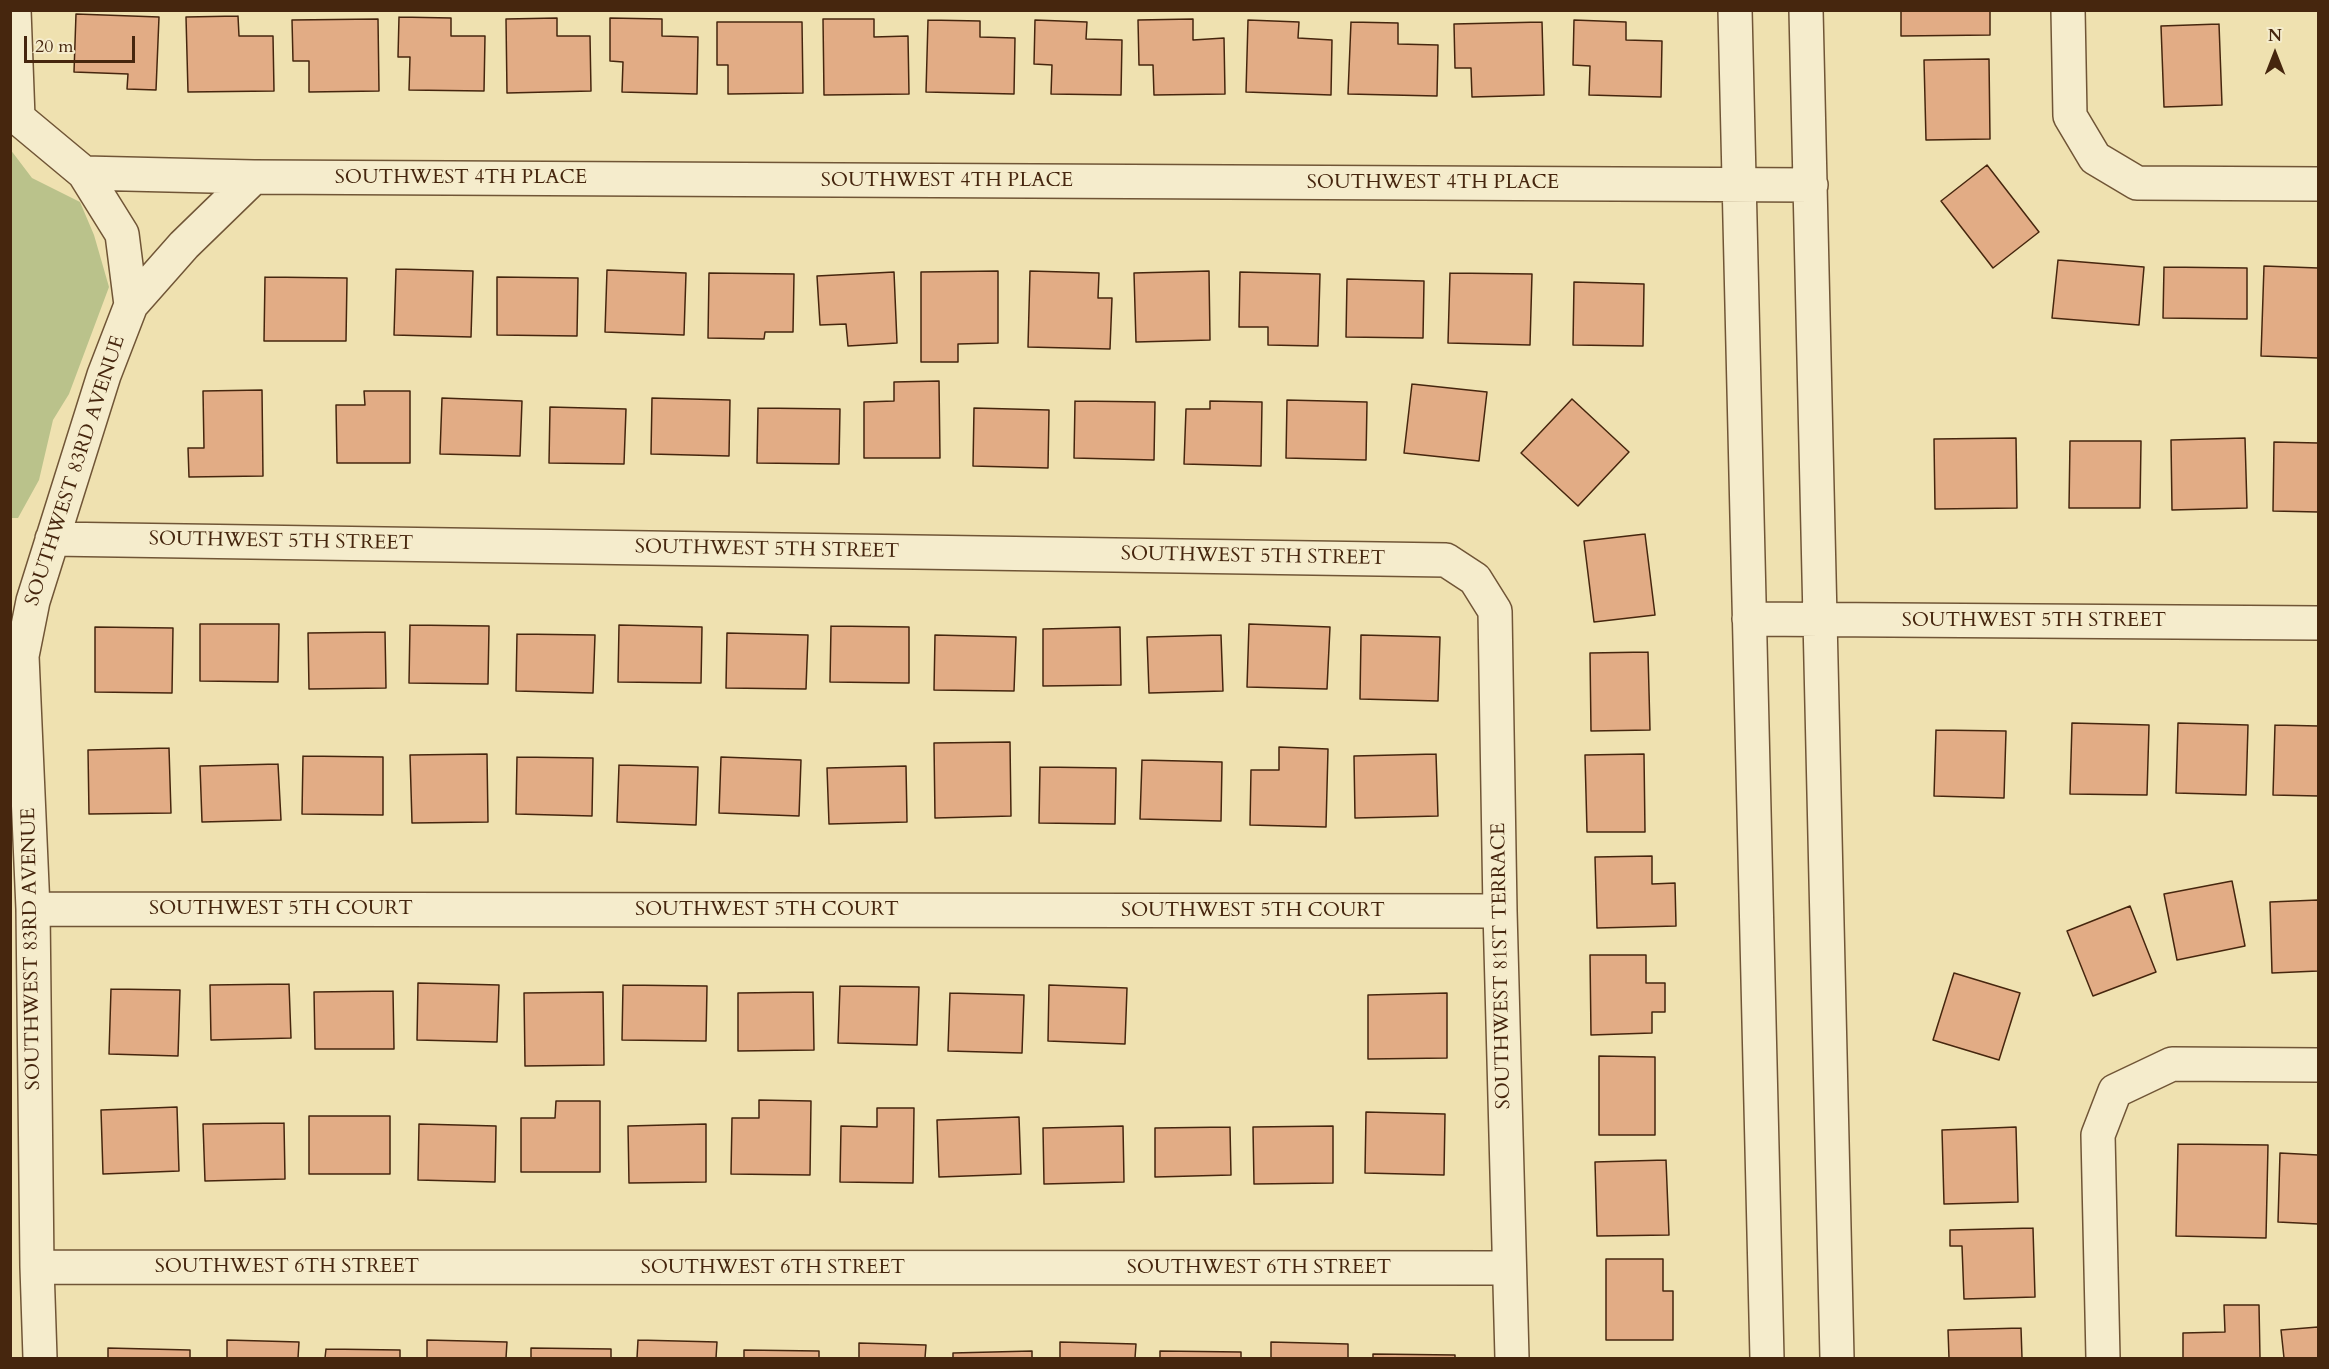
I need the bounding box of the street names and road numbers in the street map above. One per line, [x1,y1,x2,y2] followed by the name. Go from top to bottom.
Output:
[335,166,587,190] street label: SOUTHWEST 4TH PLACE
[821,169,1073,193] street label: SOUTHWEST 4TH PLACE
[1307,171,1559,195] street label: SOUTHWEST 4TH PLACE
[21,333,131,609] street label: SOUTHWEST 83RD AVENUE
[149,528,413,556] street label: SOUTHWEST 5TH STREET
[635,536,899,564] street label: SOUTHWEST 5TH STREET
[1121,543,1385,571] street label: SOUTHWEST 5TH STREET
[1902,609,2166,633] street label: SOUTHWEST 5TH STREET
[18,808,46,1090] street label: SOUTHWEST 83RD AVENUE
[1488,822,1516,1110] street label: SOUTHWEST 81ST TERRACE
[149,897,413,921] street label: SOUTHWEST 5TH COURT
[635,898,899,922] street label: SOUTHWEST 5TH COURT
[1121,899,1385,923] street label: SOUTHWEST 5TH COURT
[155,1255,419,1279] street label: SOUTHWEST 6TH STREET
[641,1256,905,1280] street label: SOUTHWEST 6TH STREET
[1127,1256,1391,1280] street label: SOUTHWEST 6TH STREET

